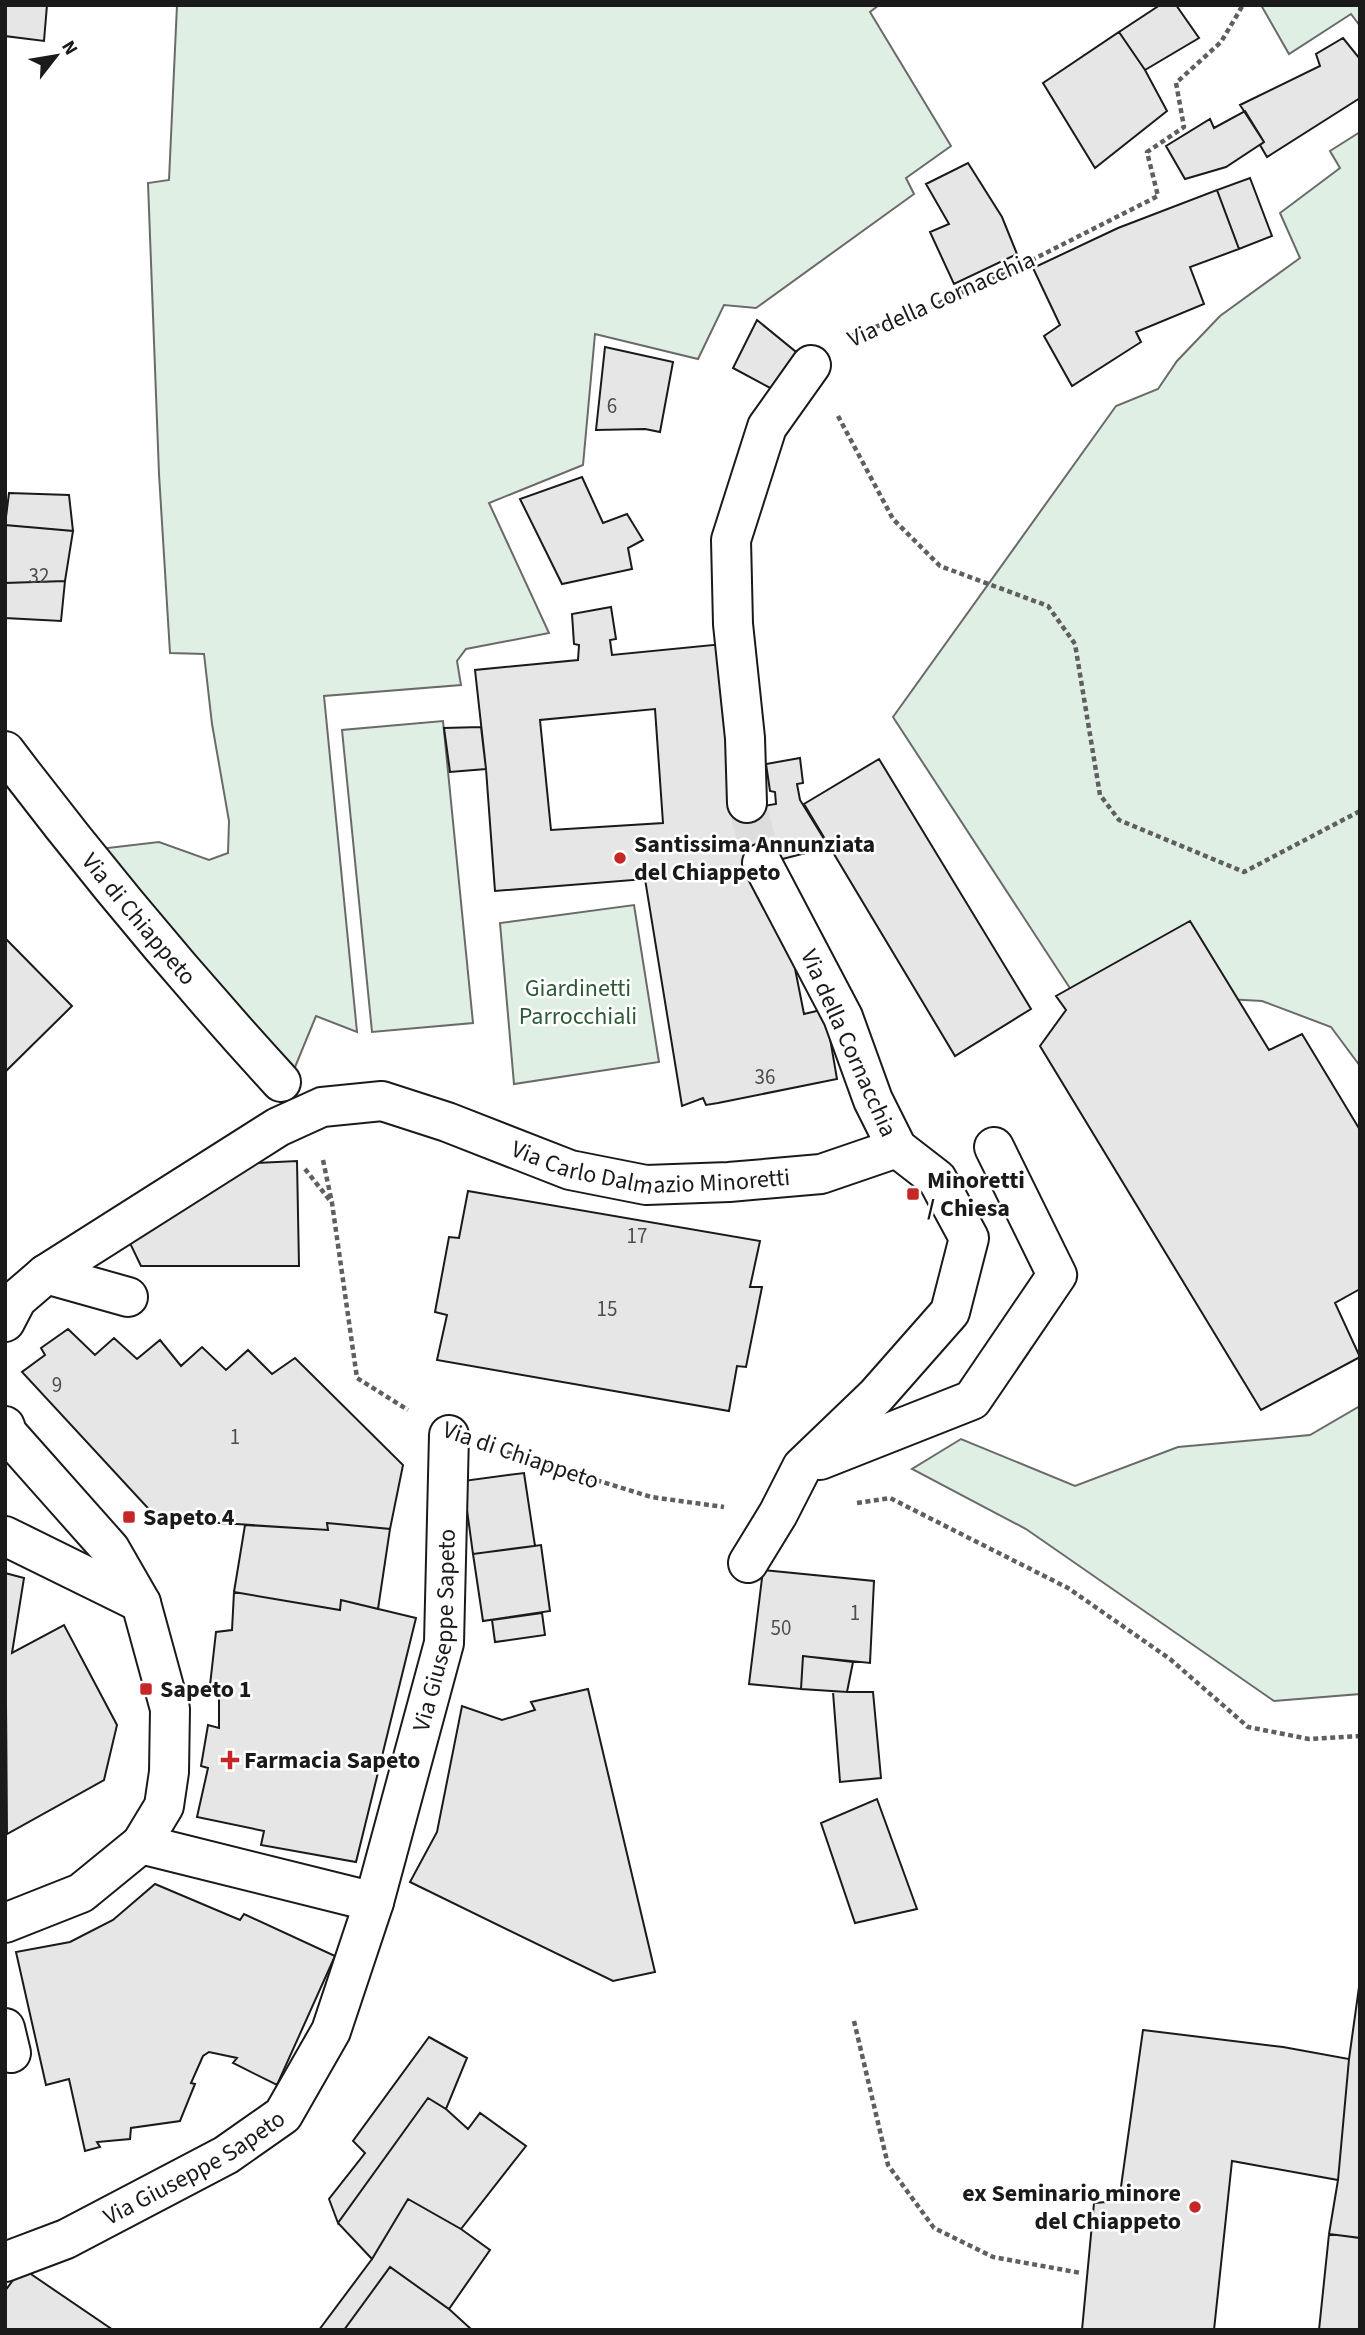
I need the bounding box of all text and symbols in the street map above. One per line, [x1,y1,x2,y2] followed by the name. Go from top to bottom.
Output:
[21,21,91,91] north arrow
[54,36,84,60] text: N
[842,242,1041,357] street label: Via della Cornacchia
[607,391,617,421] house number: 6
[29,561,49,591] house number: 32
[634,827,875,890] place label: Santissima Annunziata del Chiappeto
[73,846,204,993] street label: Via di Chiappeto
[612,850,628,866] marker: Santissima Annunziata del Chiappeto
[791,944,906,1143] street label: Via della Cornacchia
[519,971,637,1034] park label: Giardinetti Parrocchiali
[755,1062,775,1092] house number: 36
[506,1132,792,1204] street label: Via Carlo Dalmazio Minoretti
[927,1163,1025,1226] place label: Minoretti / Chiesa
[905,1186,921,1202] marker: Minoretti / Chiesa
[627,1221,647,1251] house number: 17
[597,1294,617,1324] house number: 15
[52,1370,62,1400] house number: 9
[438,1412,604,1499] street label: Via di Chiappeto
[230,1422,240,1452] house number: 1
[143,1500,235,1535] place label: Sapeto 4
[121,1509,137,1525] marker: Sapeto 4
[404,1528,465,1735] street label: Via Giuseppe Sapeto
[850,1598,860,1628] house number: 1
[771,1613,791,1643] house number: 50
[160,1672,251,1707] place label: Sapeto 1
[138,1681,154,1697] marker: Sapeto 1
[244,1743,420,1778] place label: Farmacia Sapeto
[222,1752,238,1768] marker: Farmacia Sapeto
[97,2102,293,2234] street label: Via Giuseppe Sapeto
[962,2176,1181,2239] place label: ex Seminario minore del Chiappeto
[1187,2199,1203,2215] marker: ex Seminario minore del Chiappeto

